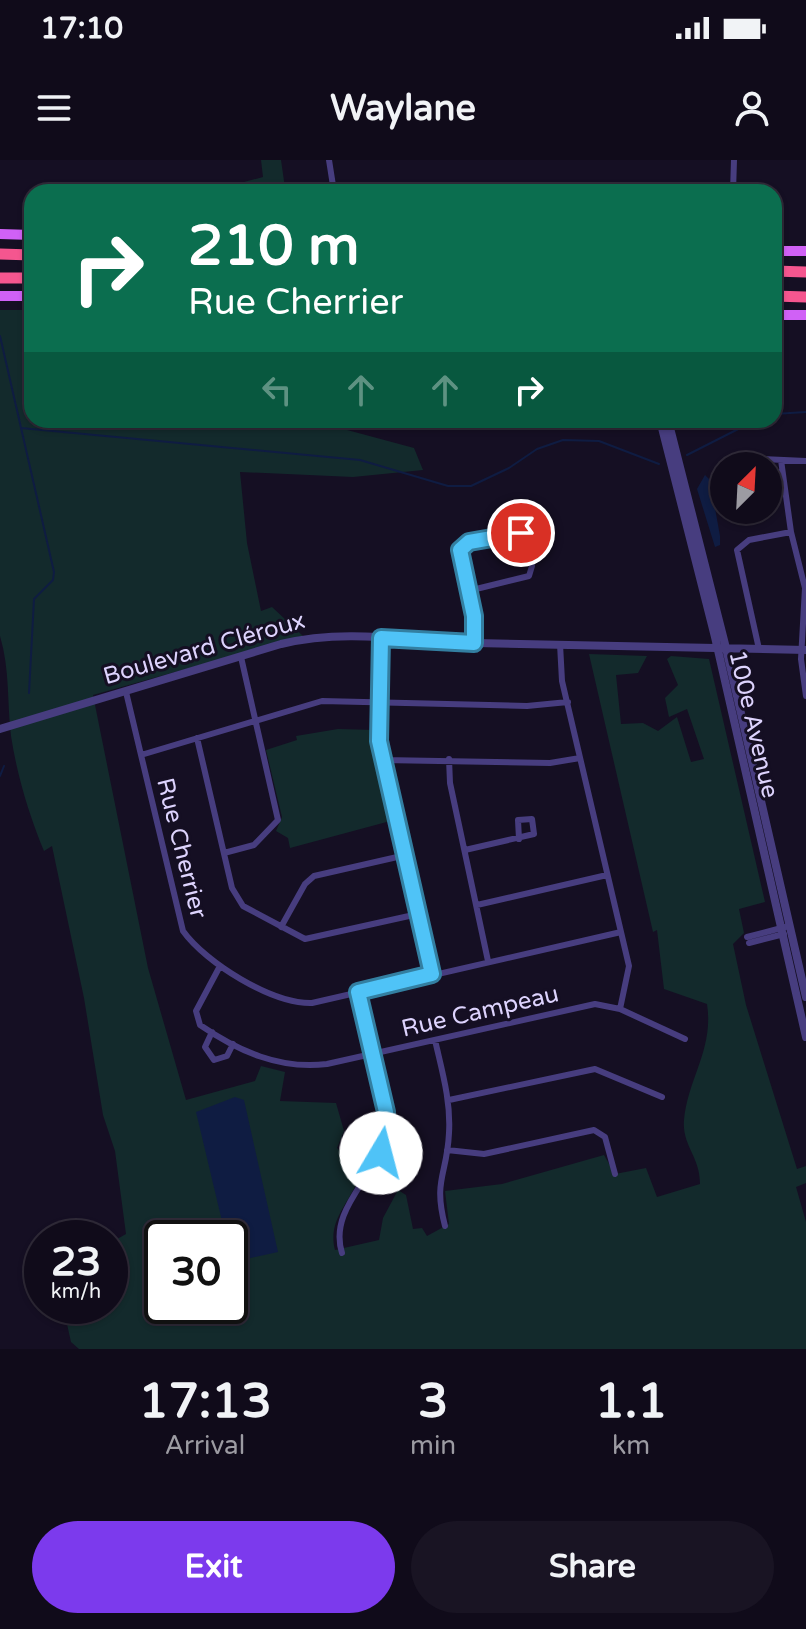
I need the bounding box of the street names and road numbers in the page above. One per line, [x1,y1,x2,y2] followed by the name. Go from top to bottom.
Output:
[100,606,308,691] street label: Boulevard Cléroux
[722,647,785,801] street label: 100e Avenue
[150,775,213,922] street label: Rue Cherrier
[399,979,562,1044] street label: Rue Campeau

